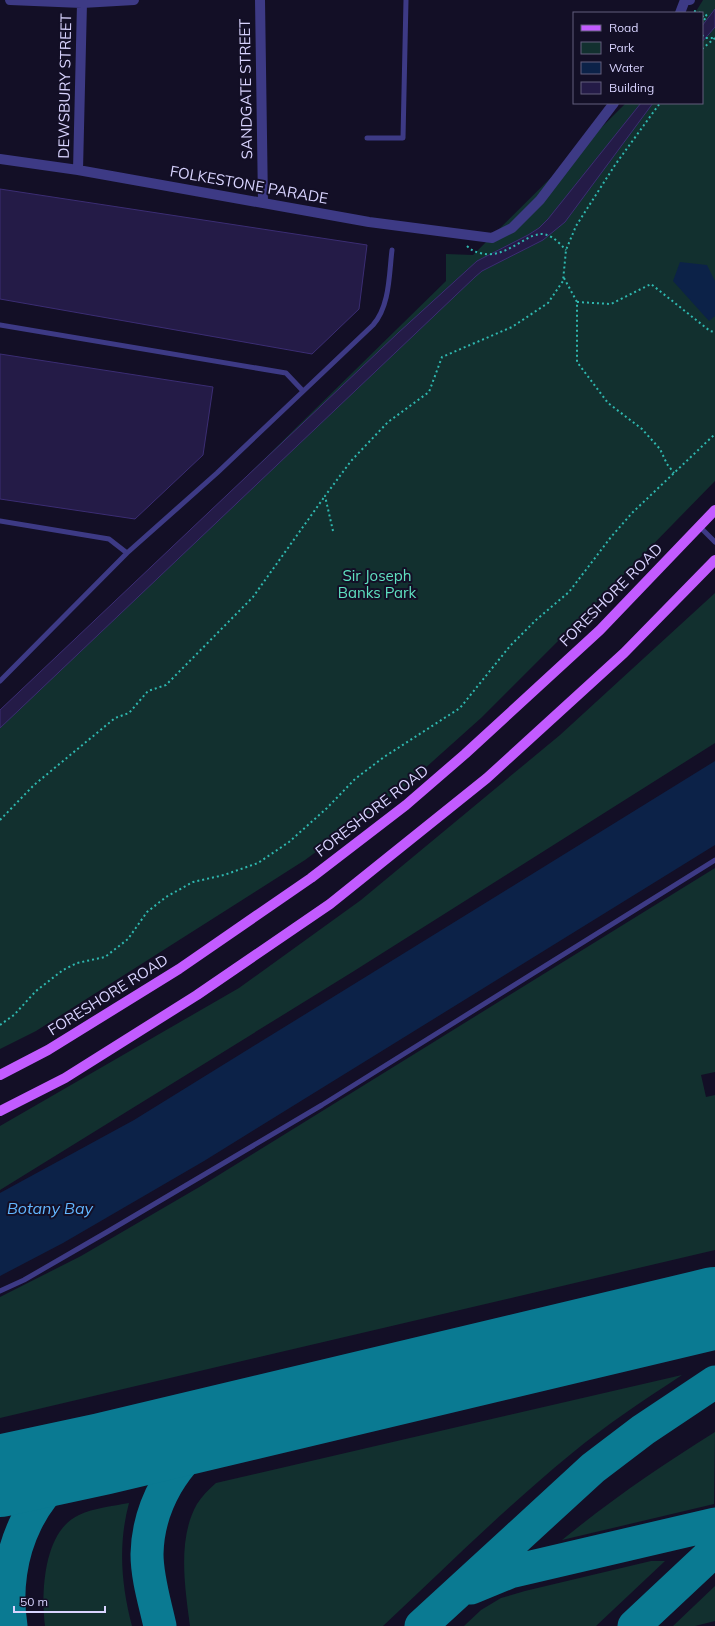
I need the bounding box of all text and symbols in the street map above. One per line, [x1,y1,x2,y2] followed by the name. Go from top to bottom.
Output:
[573,12,703,104] legend
[54,13,75,159] street label: DEWSBURY STREET
[235,19,256,159] street label: SANDGATE STREET
[609,20,638,35] text: Road
[609,40,635,55] text: Park
[609,60,645,75] text: Water
[609,80,654,95] text: Building
[169,161,330,208] street label: FOLKESTONE PARADE
[555,539,666,650] street label: FORESHORE ROAD
[338,566,417,602] park label: Sir Joseph Banks Park
[311,761,432,861] street label: FORESHORE ROAD
[44,950,171,1039] street label: FORESHORE ROAD
[7,1198,93,1218] water label: Botany Bay
[14,1588,105,1614] scale bar
[20,1594,48,1609] text: 50 m

